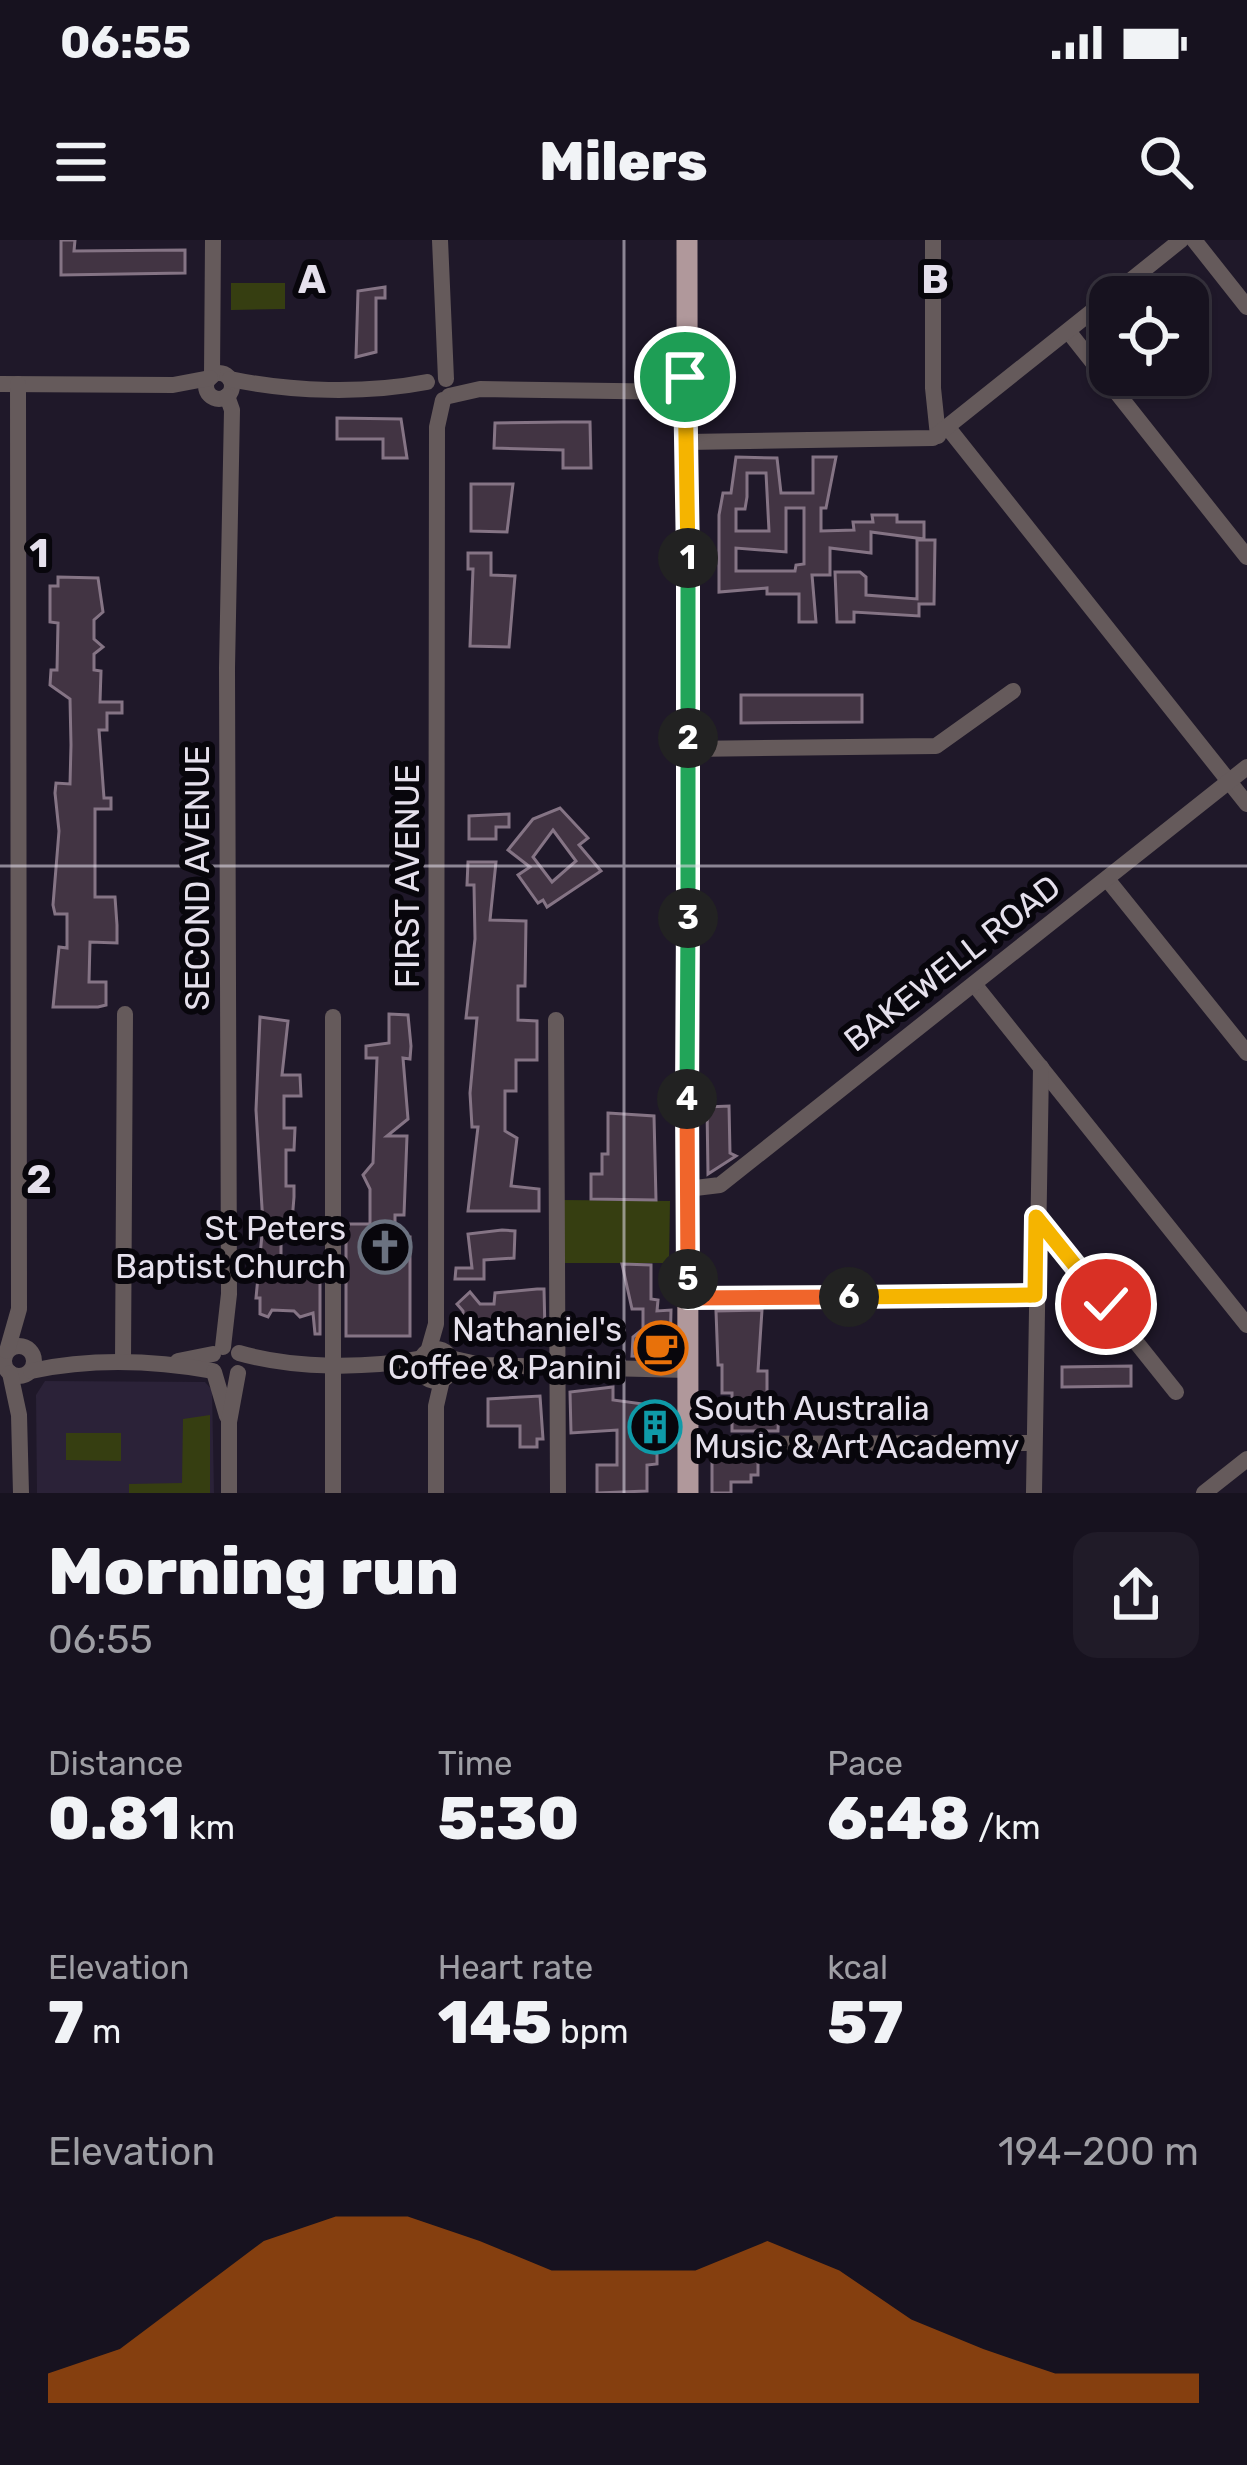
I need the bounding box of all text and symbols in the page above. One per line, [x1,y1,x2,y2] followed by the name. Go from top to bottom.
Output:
[60,16,191,69] text: 06:55
[48,129,114,195] icon: menu
[1133,129,1199,195] icon: search
[539,130,708,194] text: Milers
[298,257,326,303] text: A
[921,257,949,303] text: B
[1089,276,1209,396] map controls
[1089,276,1209,396] button: locate
[634,326,736,428] pin
[652,344,718,410] icon: arrive
[658,528,718,588] pin: 1
[29,531,49,577] text: 1
[680,538,696,577] text: 1
[658,708,718,768] pin: 2
[677,718,699,757] text: 2
[178,745,217,1011] street label: SECOND AVENUE
[388,764,427,988] street label: FIRST AVENUE
[836,867,1068,1059] street label: BAKEWELL ROAD
[658,888,718,948] pin: 3
[677,898,699,937] text: 3
[657,1069,717,1129] pin: 4
[676,1079,698,1118] text: 4
[26,1157,52,1203] text: 2
[115,1209,346,1286] place label: St Peters Baptist Church
[357,1219,413,1275] church icon: St Peters Baptist Church
[658,1249,718,1309] pin: 5
[1055,1253,1157,1355] pin
[677,1259,699,1298] text: 5
[819,1267,879,1327] pin: 6
[1073,1271,1139,1337] icon: check
[838,1277,860,1316] text: 6
[388,1310,622,1387] place label: Nathaniel's Coffee & Panini
[633,1320,689,1376] cafe icon: Nathaniel's Coffee & Panini
[694,1389,1020,1466] place label: South Australia Music & Art Academy
[627,1399,683,1455] building icon: South Australia Music & Art Academy
[48,1532,459,1611] text: Morning run
[1073,1532,1199,1658] button: share
[48,1617,153,1663] text: 06:55
[48,1744,183,1783] text: Distance
[438,1744,512,1783] text: Time
[827,1744,903,1783] text: Pace
[48,1783,181,1854] text: 0.81
[438,1783,579,1854] text: 5:30
[827,1783,970,1854] text: 6:48
[181,1808,235,1847] text: km
[970,1808,1041,1847] text: /km
[48,1948,189,1987] text: Elevation
[438,1948,593,1987] text: Heart rate
[827,1948,888,1987] text: kcal
[48,1987,84,2058] text: 7
[438,1987,552,2058] text: 145
[827,1987,903,2058] text: 57
[84,2012,121,2051] text: m
[552,2012,629,2051] text: bpm
[48,2129,215,2175] text: Elevation
[998,2129,1199,2175] text: 194–200 m

